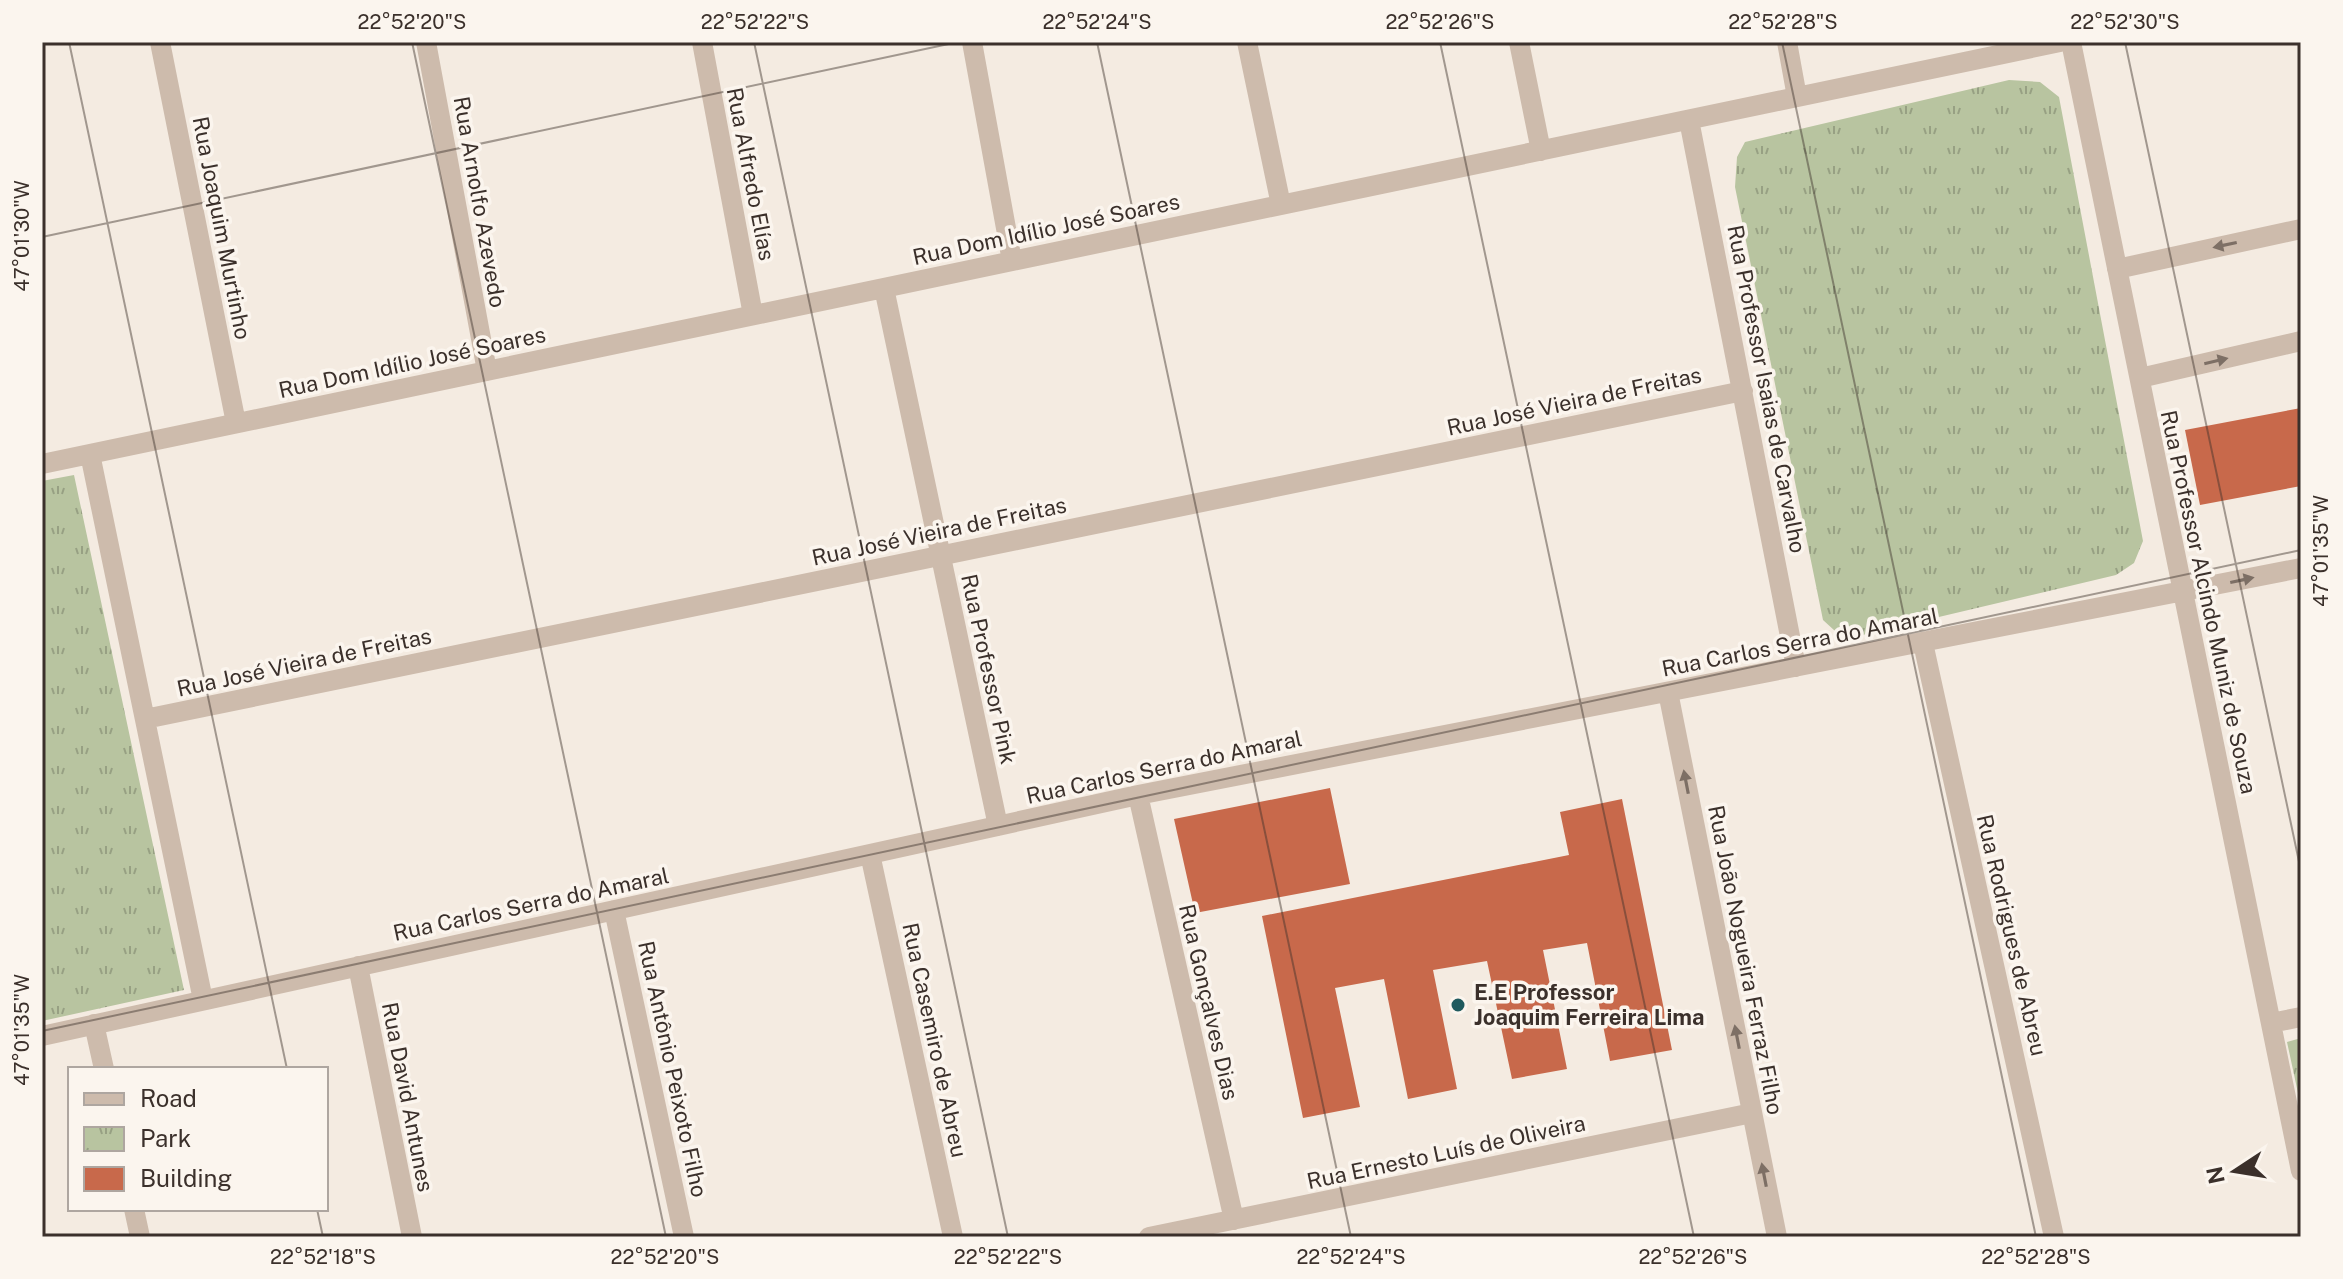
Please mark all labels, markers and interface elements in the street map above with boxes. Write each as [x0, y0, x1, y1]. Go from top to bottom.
text: 22°52'20"S [358, 10, 466, 34]
text: 22°52'22"S [701, 10, 809, 34]
text: 22°52'24"S [1042, 10, 1152, 34]
text: 22°52'26"S [1385, 10, 1495, 34]
text: 22°52'28"S [1728, 10, 1838, 34]
text: 22°52'30"S [2070, 10, 2180, 34]
street label: Rua Alfredo Elías [721, 85, 781, 263]
street label: Rua Arnolfo Azevedo [449, 94, 511, 310]
street label: Rua Joaquim Murtinho [188, 114, 256, 342]
text: 47°01'30"W [10, 180, 34, 292]
street label: Rua Dom Idílio José Soares [910, 188, 1182, 270]
street label: Rua Professor Isaias de Carvalho [1722, 223, 1812, 555]
one-way arrow [2212, 239, 2237, 252]
street label: Rua Dom Idílio José Soares [276, 321, 548, 403]
one-way arrow [2203, 354, 2228, 367]
street label: Rua José Vieira de Freitas [1444, 361, 1704, 441]
street label: Rua Professor Alcindo Muniz de Souza [2156, 408, 2262, 796]
street label: Rua José Vieira de Freitas [809, 491, 1069, 571]
text: 47°01'35"W [2309, 495, 2333, 607]
street label: Rua Professor Pink [956, 572, 1022, 766]
one-way arrow [2230, 573, 2255, 586]
street label: Rua Carlos Serra do Amaral [1659, 602, 1941, 682]
street label: Rua José Vieira de Freitas [174, 622, 434, 702]
street label: Rua Carlos Serra do Amaral [1024, 725, 1304, 809]
one-way arrow [1679, 769, 1692, 794]
street label: Rua João Nogueira Ferraz Filho [1703, 803, 1789, 1117]
street label: Rua Rodrigues de Abreu [1972, 812, 2052, 1058]
street label: Rua Carlos Serra do Amaral [391, 862, 671, 946]
street label: Rua Gonçalves Dias [1174, 902, 1244, 1102]
street label: Rua Casemiro de Abreu [897, 920, 973, 1160]
street label: Rua Antônio Peixoto Filho [633, 939, 713, 1199]
text: 47°01'35"W [10, 974, 34, 1086]
place label: E.E Professor Joaquim Ferreira Lima [1474, 979, 1704, 1030]
marker: E.E Professor Joaquim Ferreira Lima [1449, 996, 1467, 1014]
street label: Rua David Antunes [377, 1000, 439, 1194]
one-way arrow [1730, 1024, 1742, 1049]
legend [68, 1067, 328, 1211]
text: Road [140, 1084, 197, 1112]
street label: Rua Ernesto Luís de Oliveira [1304, 1110, 1588, 1194]
text: Park [140, 1124, 191, 1152]
north arrow [2195, 1131, 2275, 1211]
one-way arrow [1757, 1163, 1770, 1188]
text: Building [140, 1164, 232, 1192]
text: N [2201, 1164, 2230, 1186]
text: 22°52'18"S [270, 1245, 376, 1269]
text: 22°52'20"S [611, 1245, 719, 1269]
text: 22°52'22"S [954, 1245, 1062, 1269]
text: 22°52'24"S [1296, 1245, 1406, 1269]
text: 22°52'26"S [1638, 1245, 1748, 1269]
text: 22°52'28"S [1981, 1245, 2091, 1269]

